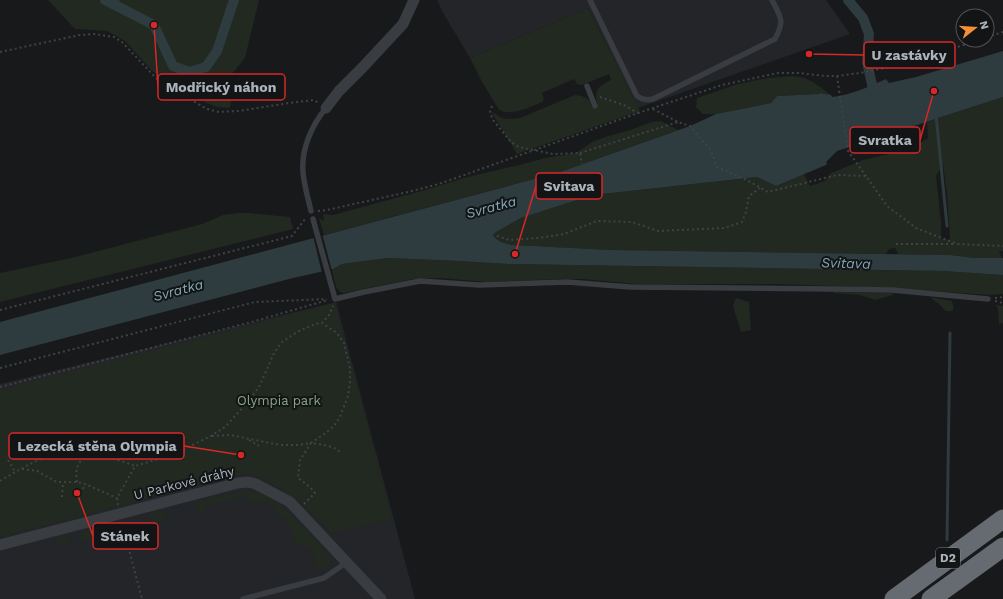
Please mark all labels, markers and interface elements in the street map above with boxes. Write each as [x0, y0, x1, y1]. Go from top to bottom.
north arrow [955, 8, 995, 48]
text: N [977, 19, 991, 31]
callout: U zastávky [864, 42, 955, 68]
text: U zastávky [871, 47, 947, 63]
callout: Modřický náhon [158, 74, 285, 100]
text: Modřický náhon [166, 79, 276, 95]
callout: Svratka [850, 127, 920, 153]
text: Svratka [858, 132, 913, 148]
callout: Svitava [536, 173, 602, 199]
text: Svitava [544, 178, 595, 194]
water label: Svratka [464, 193, 518, 221]
water label: Svitava [821, 254, 871, 272]
water label: Svratka [151, 276, 205, 304]
park label: Olympia park [237, 393, 322, 408]
callout: Lezecká stěna Olympia [9, 433, 184, 459]
text: Lezecká stěna Olympia [17, 438, 178, 454]
street label: U Parkové dráhy [132, 463, 236, 503]
callout: Stánek [93, 523, 158, 549]
text: Stánek [101, 528, 150, 544]
road number: D2 [936, 548, 960, 568]

